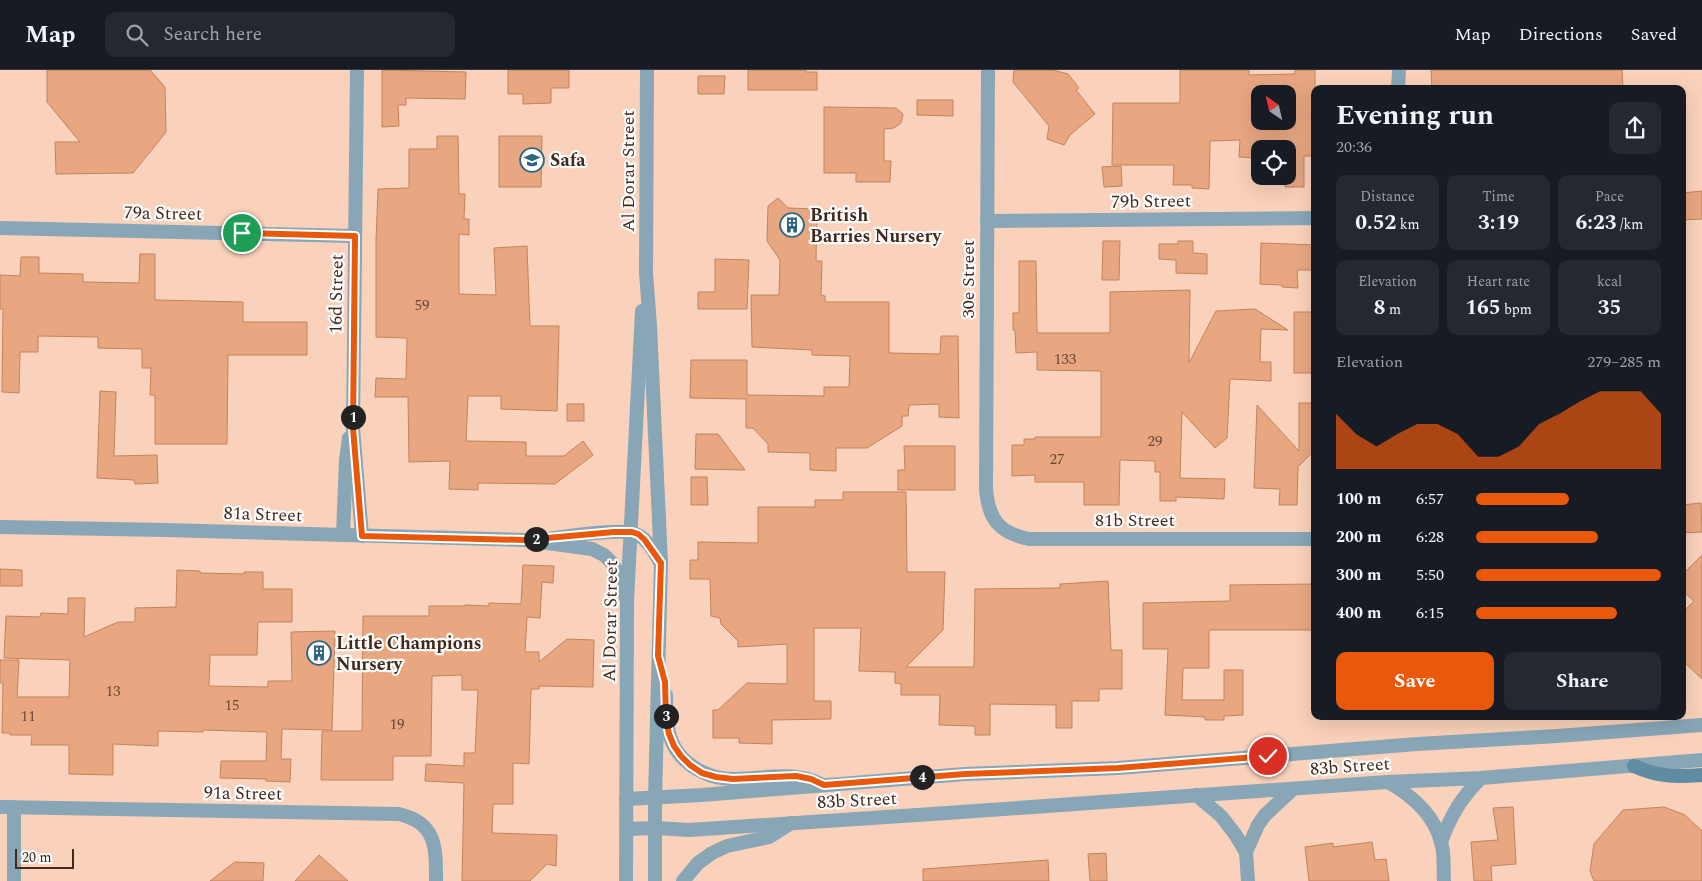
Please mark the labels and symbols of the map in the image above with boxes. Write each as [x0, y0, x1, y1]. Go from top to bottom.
north arrow [1251, 85, 1296, 130]
street label: Al Dorar Street [615, 110, 642, 232]
school or university icon: Safa [519, 147, 545, 173]
place label: Safa [550, 147, 586, 174]
street label: 79b Street [1111, 187, 1191, 216]
street label: 79a Street [123, 199, 202, 228]
place label: British Barries Nursery [810, 202, 942, 250]
pin [221, 212, 263, 254]
building icon: British Barries Nursery [779, 212, 805, 238]
street label: 30e Street [955, 240, 982, 318]
street label: 16d Street [322, 254, 351, 334]
house number: 59 [414, 294, 430, 317]
house number: 133 [1054, 348, 1077, 371]
pin: 1 [340, 404, 366, 430]
house number: 29 [1147, 430, 1163, 453]
house number: 27 [1049, 448, 1065, 471]
street label: 81a Street [223, 500, 303, 529]
street label: 81b Street [1095, 507, 1175, 534]
pin: 2 [524, 526, 548, 552]
street label: Al Dorar Street [596, 560, 625, 682]
place label: Little Champions Nursery [336, 630, 482, 678]
building icon: Little Champions Nursery [306, 640, 332, 666]
house number: 13 [105, 680, 121, 703]
house number: 15 [224, 694, 240, 717]
pin: 3 [654, 704, 678, 728]
house number: 11 [20, 705, 36, 728]
house number: 19 [389, 713, 405, 736]
pin [1247, 735, 1289, 777]
street label: 83b Street [1309, 750, 1391, 783]
pin: 4 [910, 764, 934, 790]
street label: 91a Street [203, 779, 282, 808]
street label: 83b Street [816, 785, 898, 816]
scale bar [15, 846, 74, 869]

